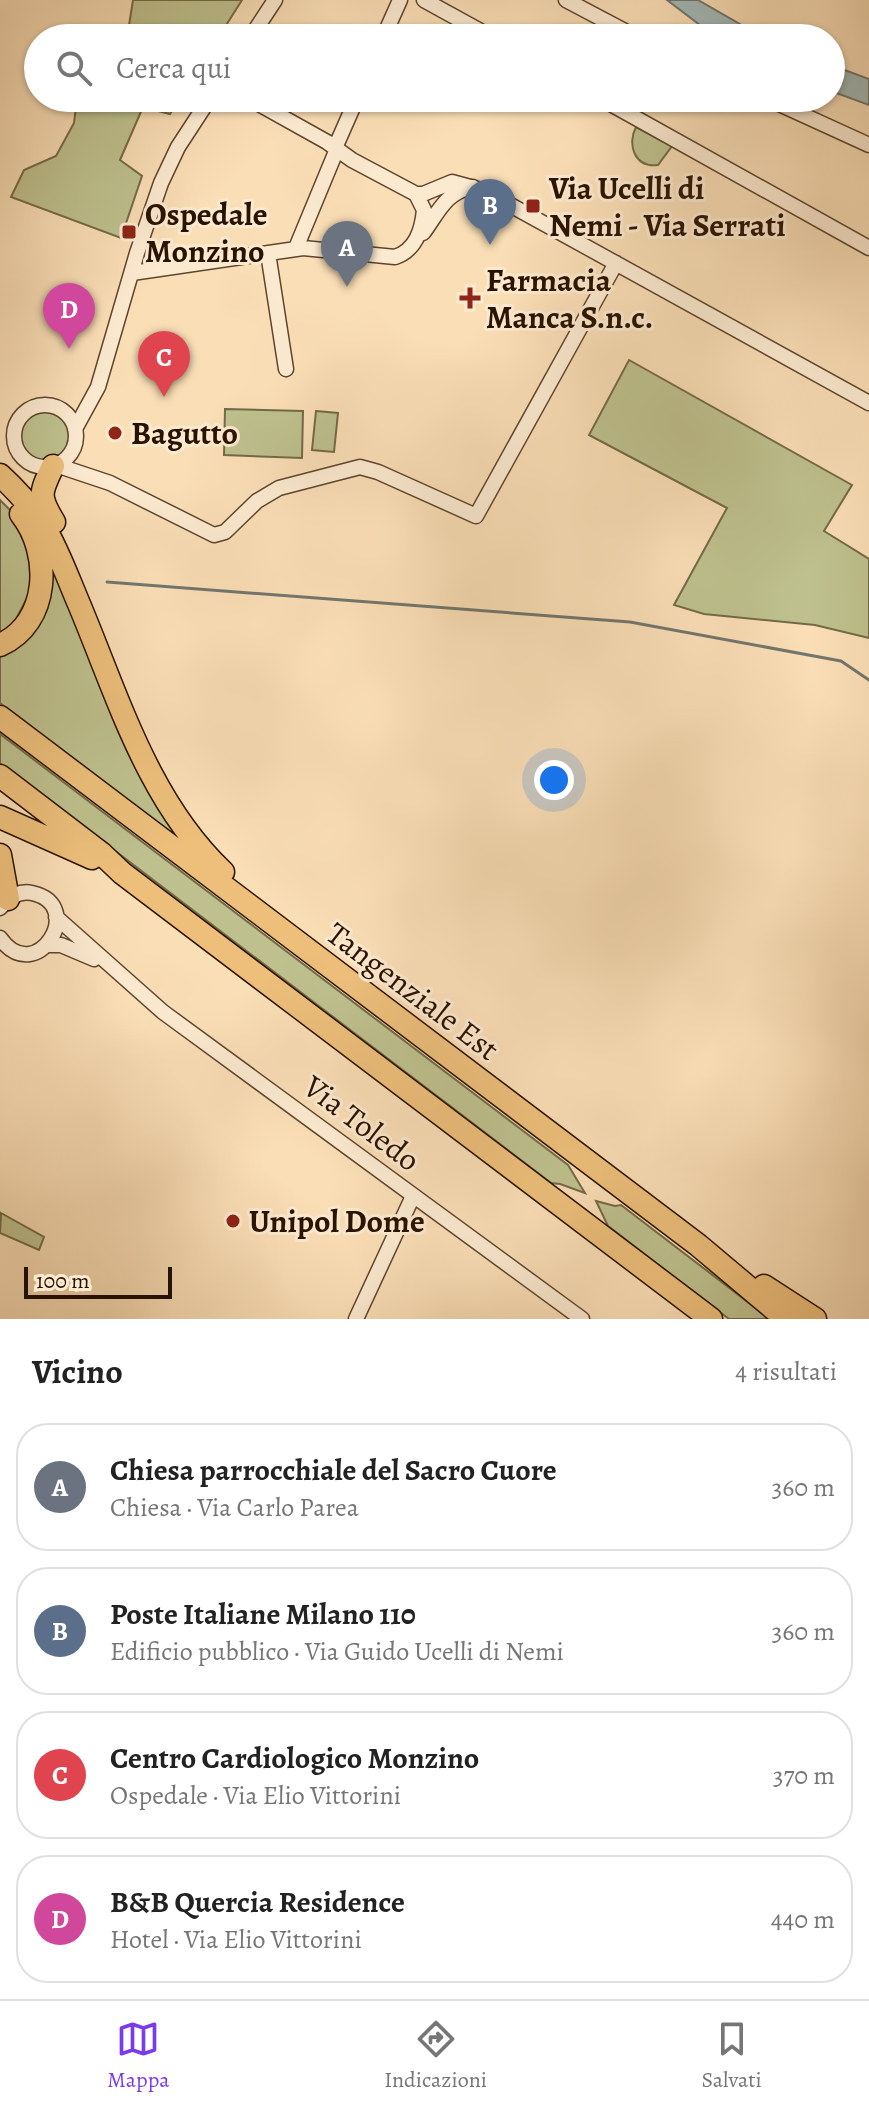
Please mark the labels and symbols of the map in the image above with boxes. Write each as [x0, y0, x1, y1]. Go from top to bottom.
place label: Via Ucelli di Nemi - Via Serrati [548, 166, 786, 247]
pin: B [464, 179, 516, 245]
place label: Ospedale Monzino [145, 192, 267, 273]
marker: Via Ucelli di Nemi - Via Serrati [524, 197, 542, 215]
pin: A [321, 221, 373, 287]
marker: Ospedale Monzino [120, 223, 138, 241]
place label: Farmacia Manca S.n.c. [486, 258, 653, 339]
pin: D [43, 283, 95, 349]
marker: Farmacia Manca S.n.c. [461, 289, 479, 307]
pin: C [138, 331, 190, 397]
place label: Bagutto [131, 411, 238, 455]
marker: Bagutto [106, 424, 124, 442]
your location [534, 760, 574, 800]
street label: Tangenziale Est [318, 912, 508, 1070]
street label: Via Toledo [294, 1064, 429, 1181]
place label: Unipol Dome [249, 1199, 425, 1243]
marker: Unipol Dome [224, 1212, 242, 1230]
scale bar [24, 1263, 172, 1299]

